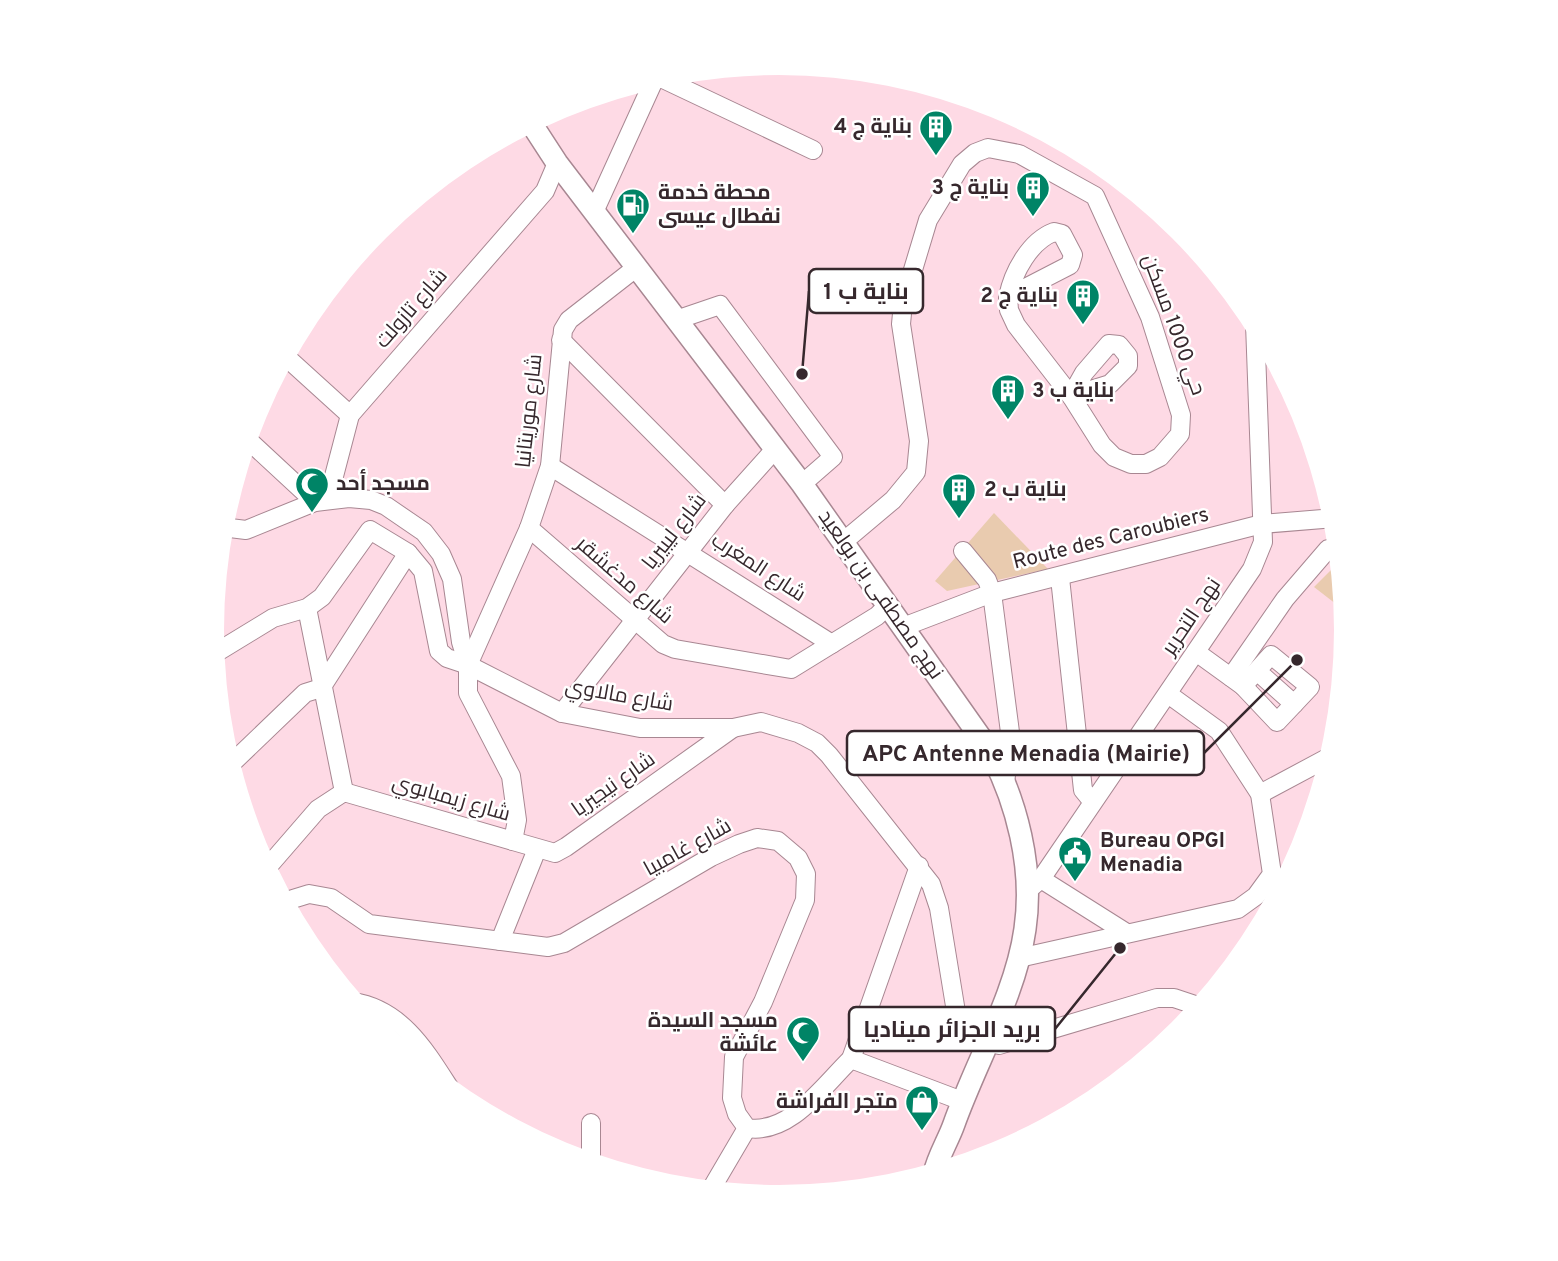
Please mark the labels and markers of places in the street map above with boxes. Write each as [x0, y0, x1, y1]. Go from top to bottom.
building icon: بناية ج 4 [917, 108, 955, 157]
place label: بناية ج 4 [834, 114, 912, 141]
building icon: بناية ج 3 [1014, 169, 1052, 218]
place label: بناية ج 3 [932, 175, 1009, 202]
place label: محطة خدمة نفطال عيسى [658, 180, 781, 231]
fuel station icon: محطة خدمة نفطال عيسى [614, 186, 652, 235]
callout: بناية ب 1 [809, 269, 923, 313]
building icon: بناية ج 2 [1064, 277, 1102, 326]
place label: بناية ج 2 [980, 283, 1058, 310]
building icon: بناية ب 3 [989, 372, 1027, 421]
place label: بناية ب 3 [1032, 378, 1114, 405]
mosque icon: مسجد أحد [293, 465, 331, 514]
place label: مسجد أحد [336, 469, 430, 498]
building icon: بناية ب 2 [940, 471, 978, 520]
place label: بناية ب 2 [984, 477, 1066, 504]
callout: APC Antenne Menadia (Mairie) [847, 731, 1204, 775]
place label: Bureau OPGI Menadia [1100, 828, 1225, 879]
public building icon: Bureau OPGI Menadia [1056, 834, 1094, 883]
callout: بريد الجزائر ميناديا [849, 1007, 1055, 1051]
place label: مسجد السيدة عائشة [648, 1008, 778, 1059]
mosque icon: مسجد السيدة عائشة [784, 1014, 822, 1063]
shop icon: متجر الفراشة [903, 1083, 941, 1132]
place label: متجر الفراشة [776, 1089, 898, 1116]

